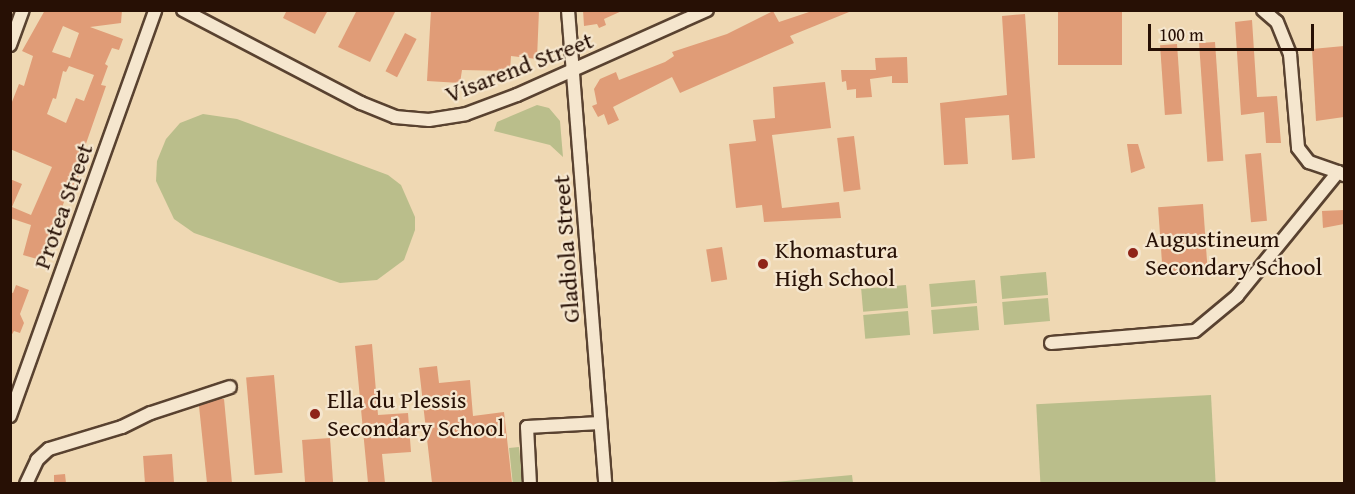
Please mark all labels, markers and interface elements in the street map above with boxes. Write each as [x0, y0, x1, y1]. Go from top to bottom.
scale bar [1151, 12, 1318, 50]
text: 100 m [1159, 21, 1204, 48]
street label: Visarend Street [441, 26, 597, 108]
street label: Protea Street [27, 139, 99, 273]
street label: Gladiola Street [546, 174, 586, 324]
place label: Augustineum Secondary School [1145, 225, 1322, 281]
place label: Khomastura High School [775, 236, 898, 292]
marker: Augustineum Secondary School [1126, 246, 1140, 260]
marker: Khomastura High School [756, 257, 770, 271]
place label: Ella du Plessis Secondary School [327, 386, 504, 442]
marker: Ella du Plessis Secondary School [308, 407, 322, 421]

